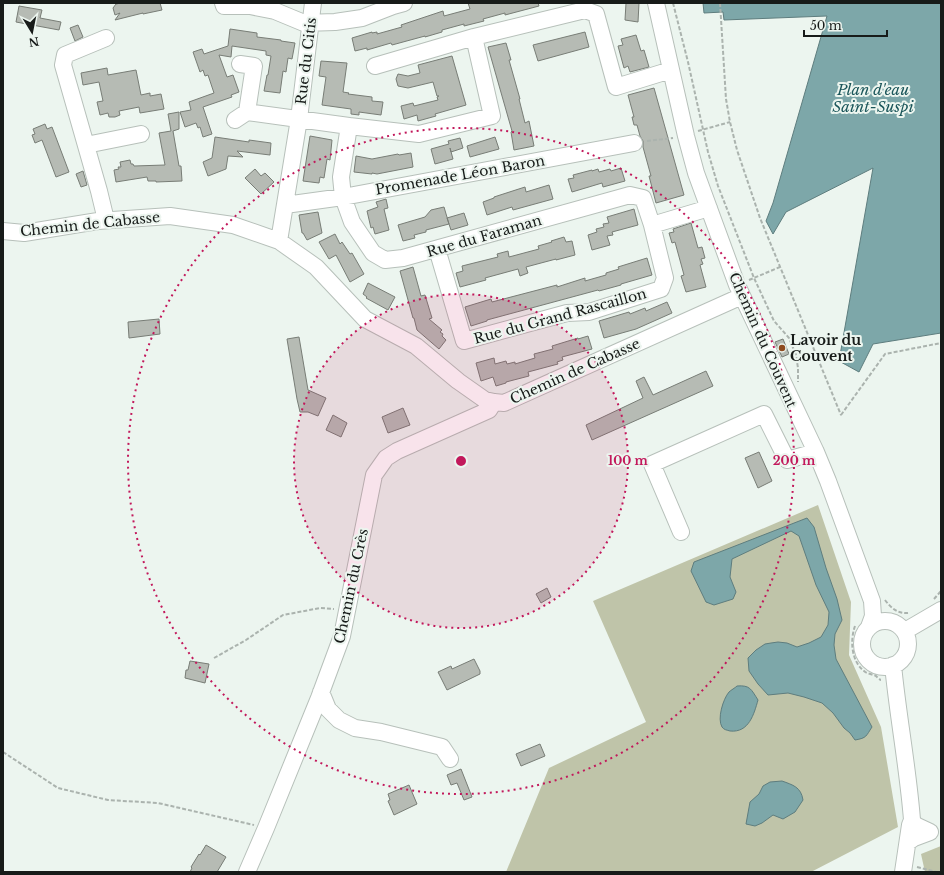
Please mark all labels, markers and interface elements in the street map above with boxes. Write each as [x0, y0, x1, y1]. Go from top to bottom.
north arrow [12, 12, 52, 52]
scale bar [804, 12, 887, 38]
street label: Rue du Citis [292, 16, 320, 106]
text: 50 m [810, 18, 842, 33]
text: N [27, 34, 40, 50]
water label: Plan d'eau Saint-Suspi [832, 80, 915, 116]
street label: Promenade Léon Baron [374, 151, 547, 199]
street label: Chemin de Cabasse [19, 208, 161, 240]
street label: Rue du Faraman [424, 211, 544, 261]
street label: Chemin du Couvent [725, 270, 801, 411]
street label: Rue du Grand Rascaillon [472, 284, 649, 348]
place label: Lavoir du Couvent [790, 331, 861, 365]
street label: Chemin de Cabasse [507, 334, 643, 408]
marker: Lavoir du Couvent [777, 343, 787, 353]
text: 100 m [608, 453, 649, 468]
text: 200 m [773, 453, 816, 468]
centre of rings [454, 454, 468, 468]
street label: Chemin du Crès [330, 527, 372, 645]

